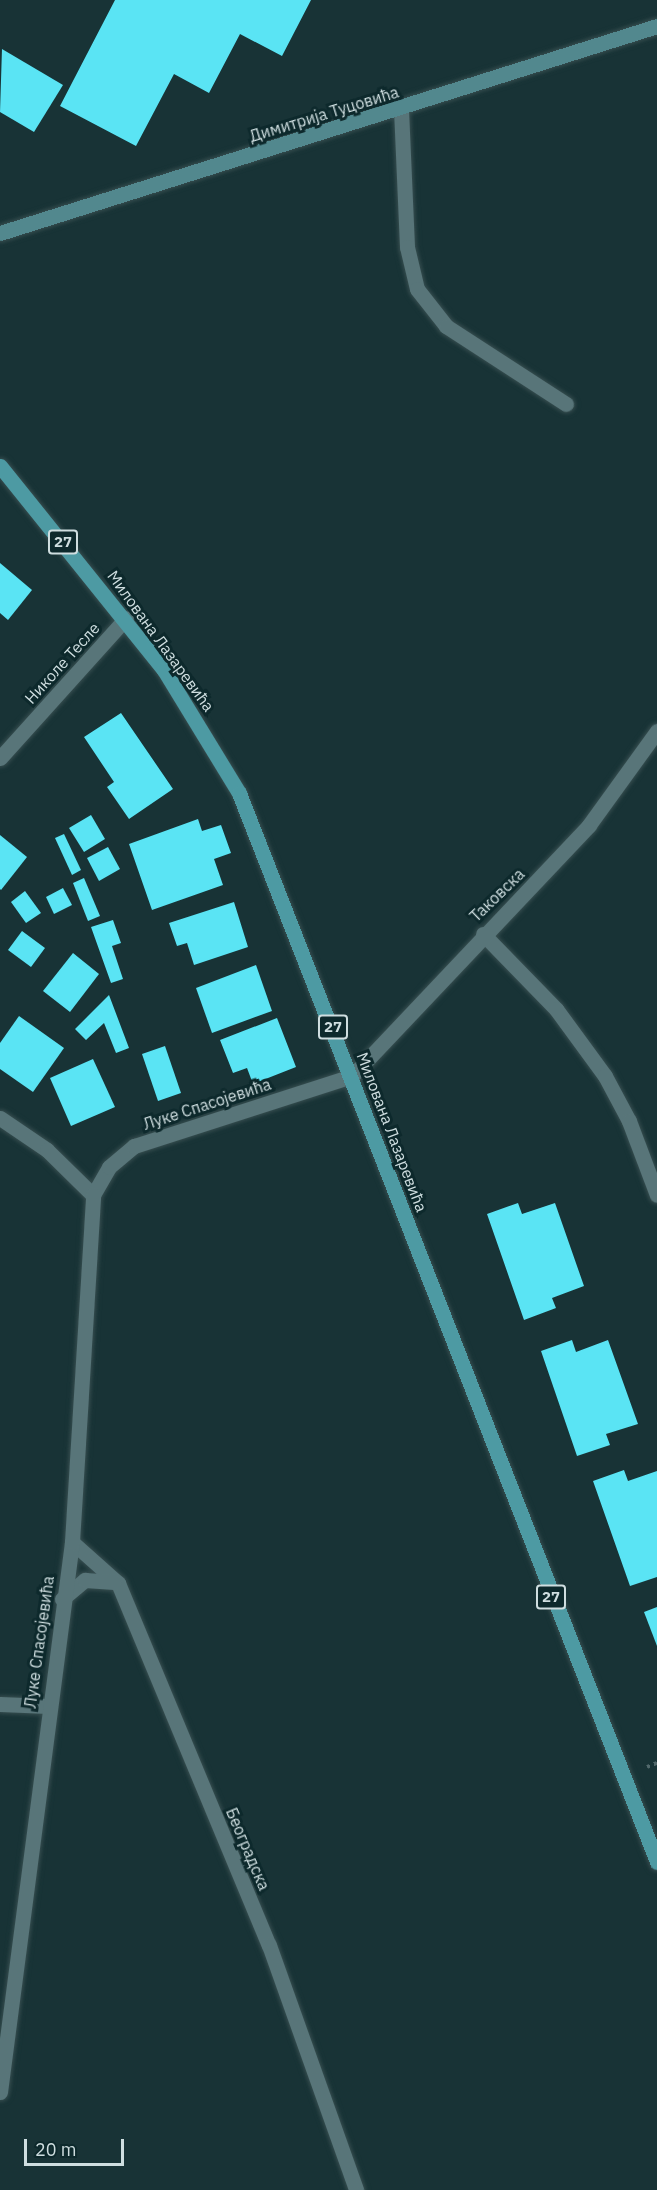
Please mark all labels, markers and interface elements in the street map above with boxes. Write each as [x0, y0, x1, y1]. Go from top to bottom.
street label: Димитрија Туцовића [247, 82, 401, 146]
road number: 27 [48, 530, 78, 554]
street label: Милована Лазаревића [103, 567, 219, 715]
street label: Николе Тесле [21, 618, 103, 708]
street label: Таковска [466, 864, 528, 926]
road number: 27 [318, 1015, 348, 1039]
street label: Милована Лазаревића [353, 1049, 431, 1215]
street label: Луке Спасојевића [141, 1074, 273, 1134]
street label: Луке Спасојевића [20, 1575, 58, 1709]
road number: 27 [536, 1585, 566, 1609]
street label: Београдска [222, 1805, 274, 1893]
scale bar [27, 2127, 128, 2165]
text: 20 m [35, 2138, 77, 2161]

